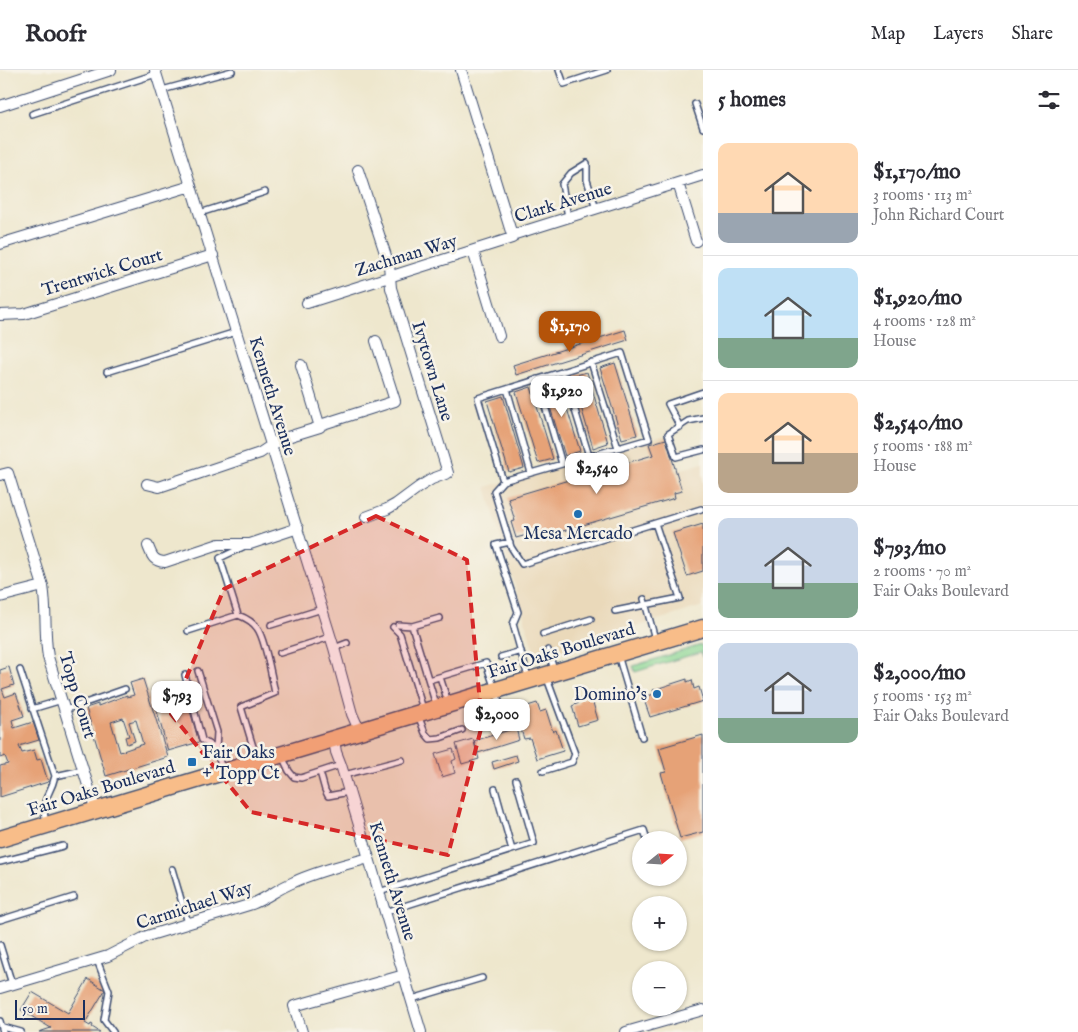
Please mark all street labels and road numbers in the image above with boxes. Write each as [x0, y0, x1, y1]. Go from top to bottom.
street label: Clark Avenue [512, 178, 615, 229]
street label: Zachman Way [353, 230, 460, 283]
street label: Trentwick Court [39, 244, 165, 303]
street label: Ivytown Lane [405, 319, 458, 424]
street label: Kenneth Avenue [243, 334, 301, 459]
street label: Fair Oaks Boulevard [485, 618, 638, 685]
street label: Topp Court [53, 649, 101, 741]
street label: Fair Oaks Boulevard [25, 756, 178, 823]
street label: Kenneth Avenue [363, 819, 421, 944]
street label: Carmichael Way [134, 877, 255, 936]

